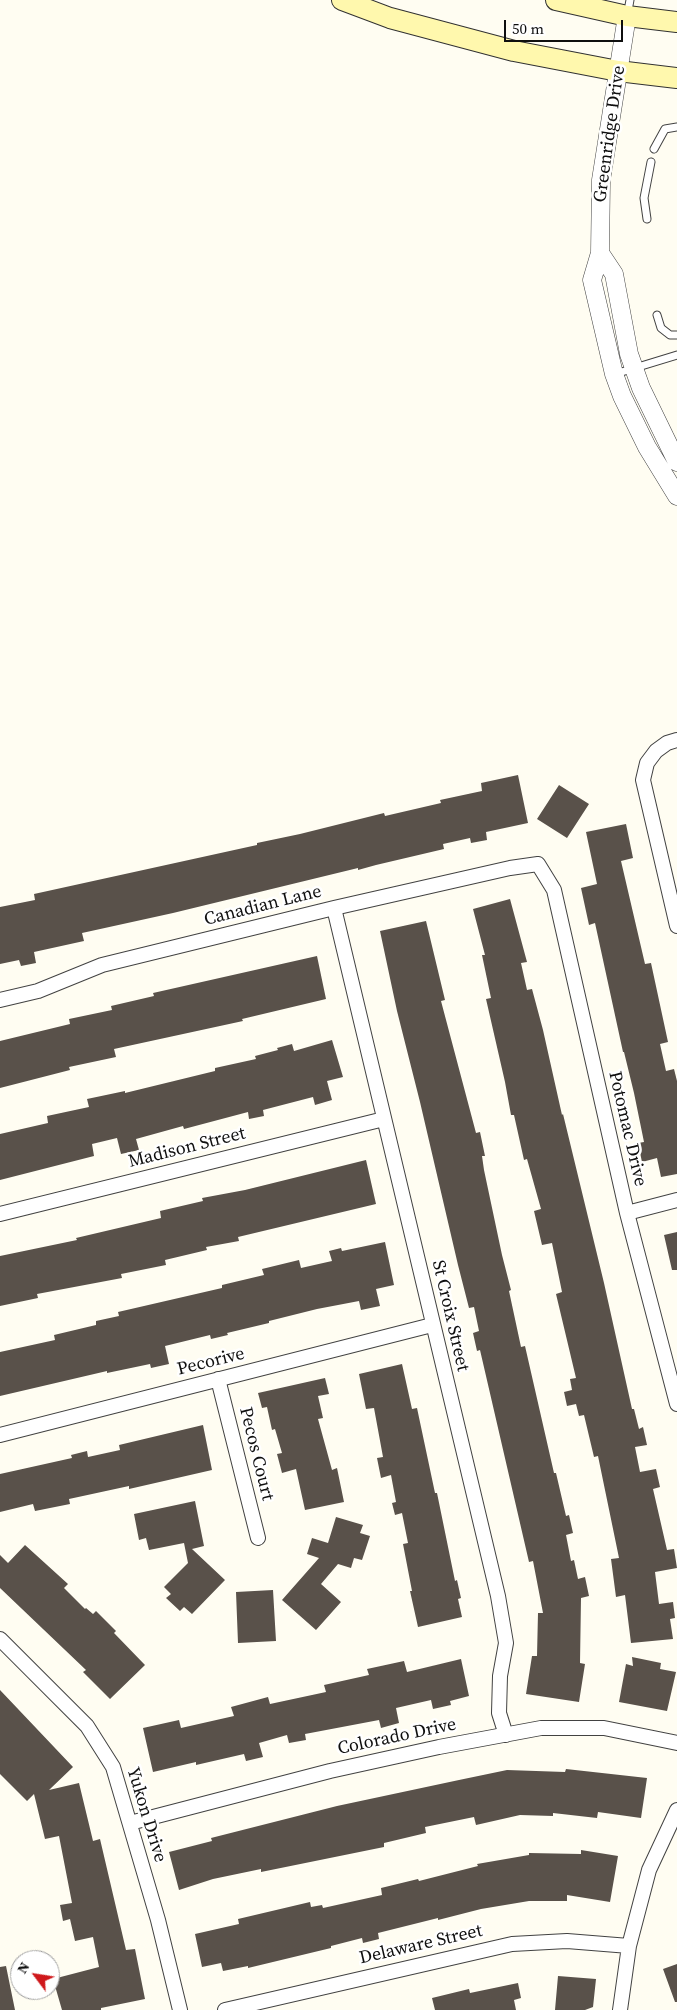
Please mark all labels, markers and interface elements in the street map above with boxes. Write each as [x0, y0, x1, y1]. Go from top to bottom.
scale bar [507, 10, 626, 42]
text: 50 m [512, 18, 544, 39]
street label: Greenridge Drive [590, 64, 630, 204]
street label: Canadian Lane [202, 881, 324, 931]
street label: Potomac Drive [603, 1069, 651, 1189]
street label: Madison Street [126, 1123, 248, 1173]
street label: St Croix Street [427, 1258, 473, 1374]
street label: Pecorive [175, 1343, 247, 1381]
street label: Pecos Court [234, 1405, 278, 1503]
street label: Colorado Drive [336, 1714, 458, 1760]
street label: Yukon Drive [121, 1765, 171, 1865]
street label: Delaware Street [357, 1920, 485, 1970]
north arrow [10, 1950, 60, 2000]
text: N [12, 1958, 34, 1977]

